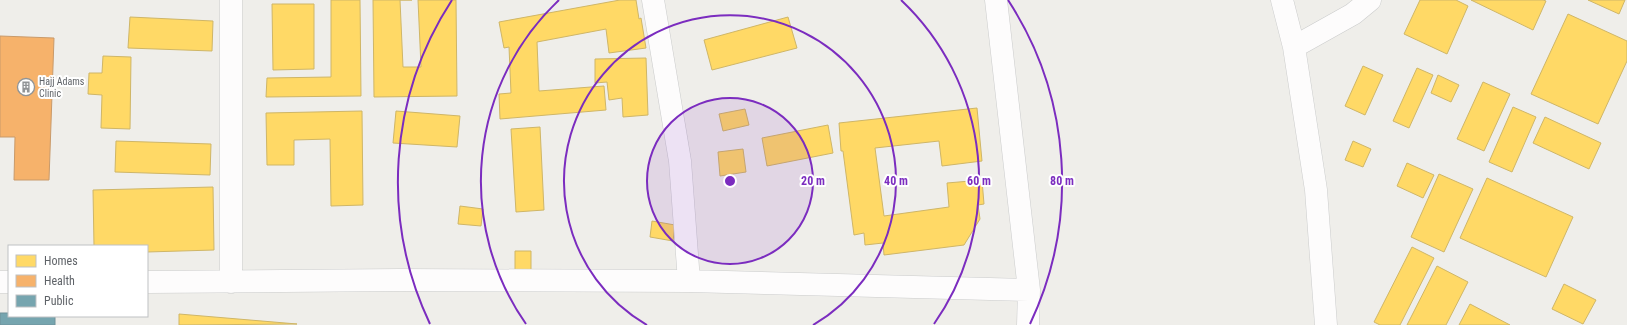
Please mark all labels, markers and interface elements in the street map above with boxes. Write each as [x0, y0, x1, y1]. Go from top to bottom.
place label: Hajj Adams Clinic [39, 76, 85, 99]
building icon: Hajj Adams Clinic [16, 77, 36, 97]
centre of rings [723, 174, 737, 188]
text: 20 m [801, 174, 825, 188]
text: 40 m [884, 174, 908, 188]
text: 60 m [967, 174, 991, 188]
text: 80 m [1050, 174, 1074, 188]
legend [8, 245, 148, 317]
text: Homes [44, 254, 78, 268]
text: Health [44, 274, 75, 288]
text: Public [44, 294, 74, 308]

